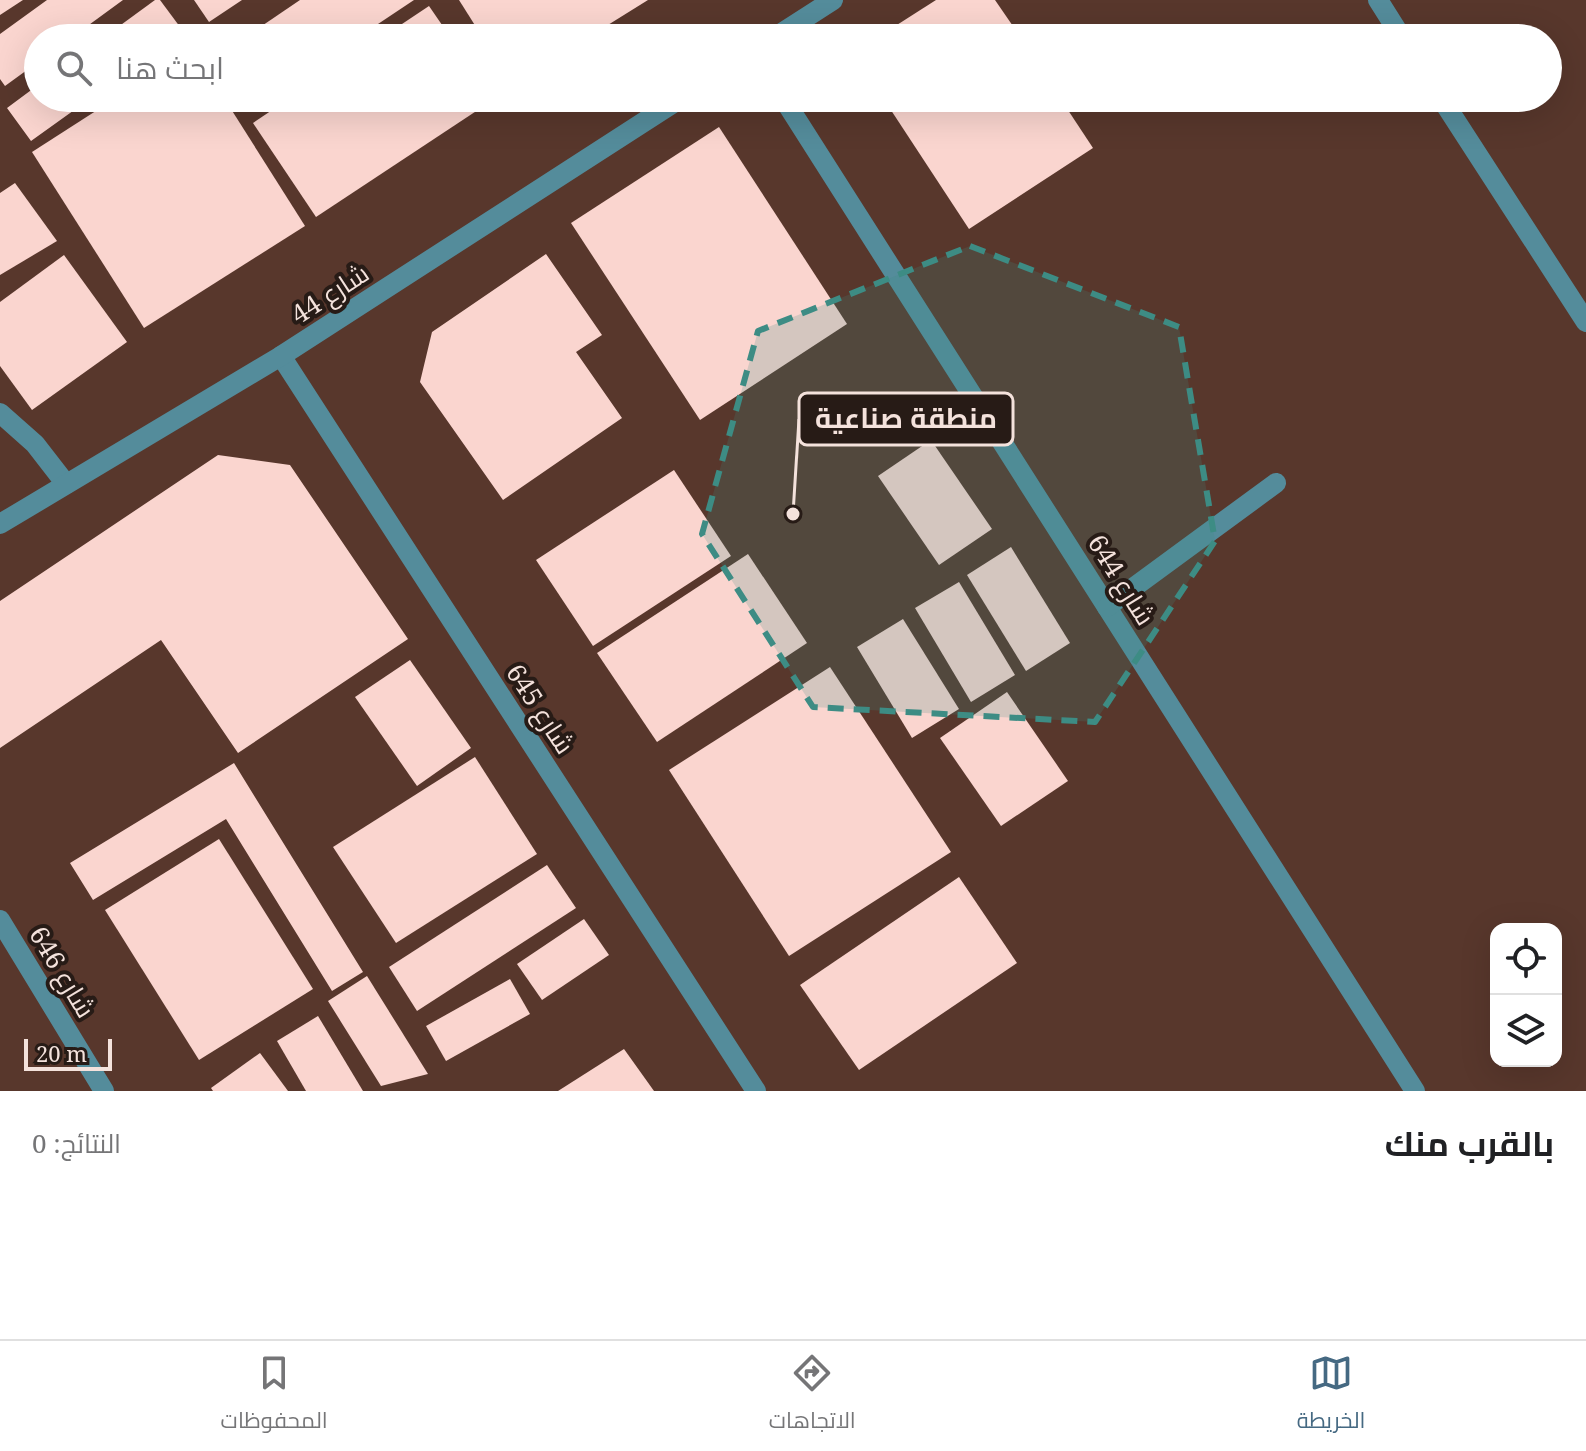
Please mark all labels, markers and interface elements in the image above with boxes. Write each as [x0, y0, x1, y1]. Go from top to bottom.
search box [24, 24, 1562, 112]
icon: search [52, 46, 96, 90]
text: ابحث هنا [116, 47, 224, 88]
street label: شارع 44 [284, 255, 375, 332]
callout: منطقة صناعية [799, 393, 1013, 445]
text: منطقة صناعية [815, 398, 997, 436]
street label: شارع 644 [1080, 527, 1164, 632]
street label: شارع 645 [498, 656, 583, 761]
street label: شارع 646 [21, 919, 104, 1024]
map controls [1490, 923, 1562, 1067]
button: locate [1490, 923, 1562, 995]
button: layers [1490, 995, 1562, 1067]
scale bar [24, 1035, 112, 1071]
text: 20 m [36, 1038, 87, 1068]
text: بالقرب منك [1385, 1120, 1554, 1166]
text: النتائج: 0 [32, 1125, 121, 1161]
tab: المحفوظات [221, 1351, 328, 1441]
tab: الاتجاهات [769, 1351, 856, 1441]
tab: الخريطة [1297, 1351, 1365, 1441]

